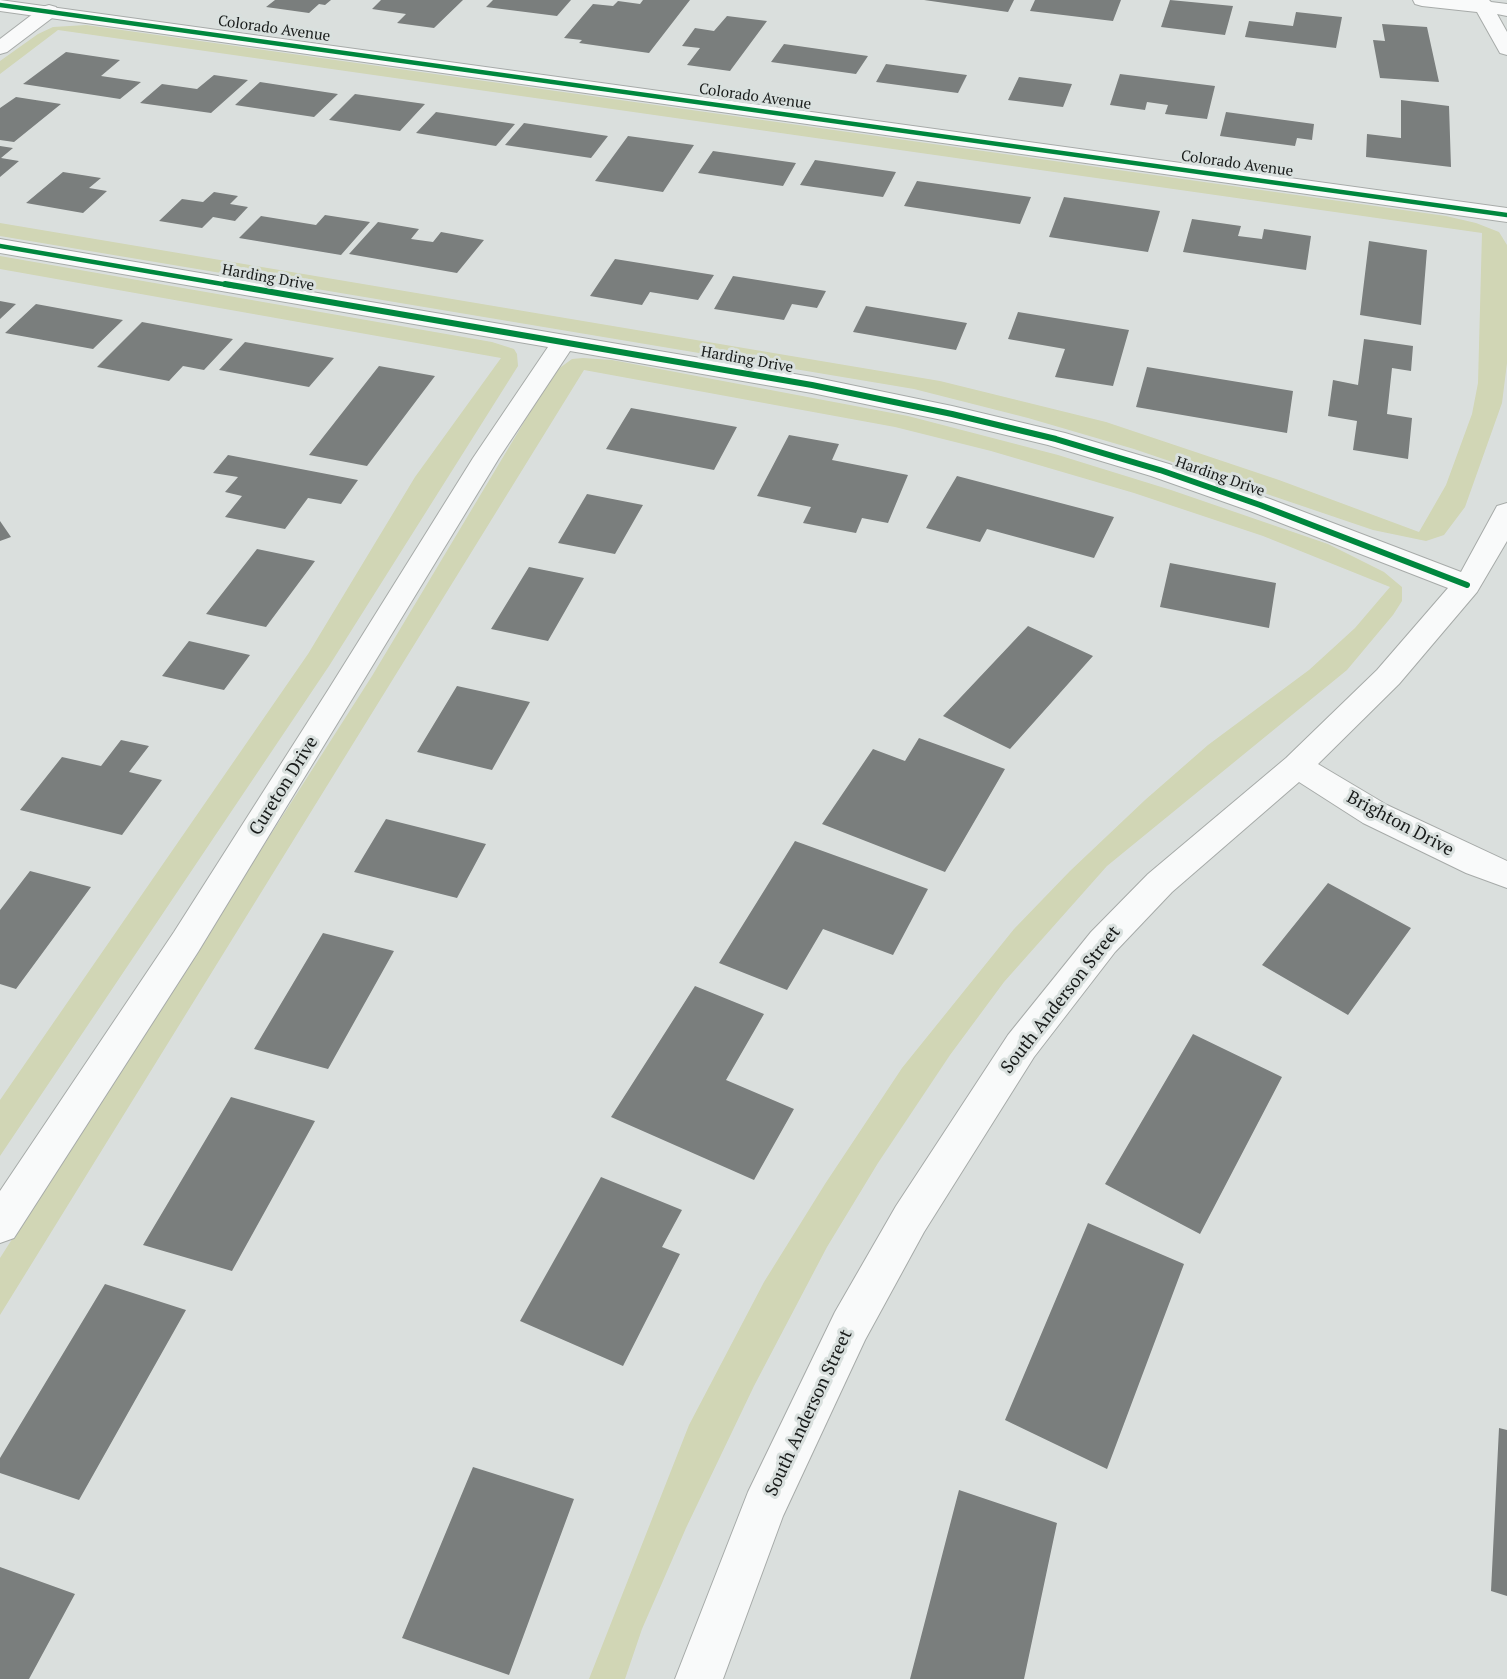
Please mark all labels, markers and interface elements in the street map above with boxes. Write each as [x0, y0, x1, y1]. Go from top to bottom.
street label: Colorado Avenue [217, 12, 331, 46]
street label: Colorado Avenue [698, 80, 812, 114]
street label: Colorado Avenue [1180, 147, 1294, 181]
street label: Harding Drive [220, 261, 316, 295]
street label: Harding Drive [699, 343, 795, 377]
street label: Harding Drive [1173, 453, 1267, 501]
street label: Cureton Drive [245, 733, 323, 839]
street label: Brighton Drive [1343, 787, 1457, 861]
street label: South Anderson Street [997, 922, 1125, 1078]
street label: South Anderson Street [761, 1326, 857, 1500]

